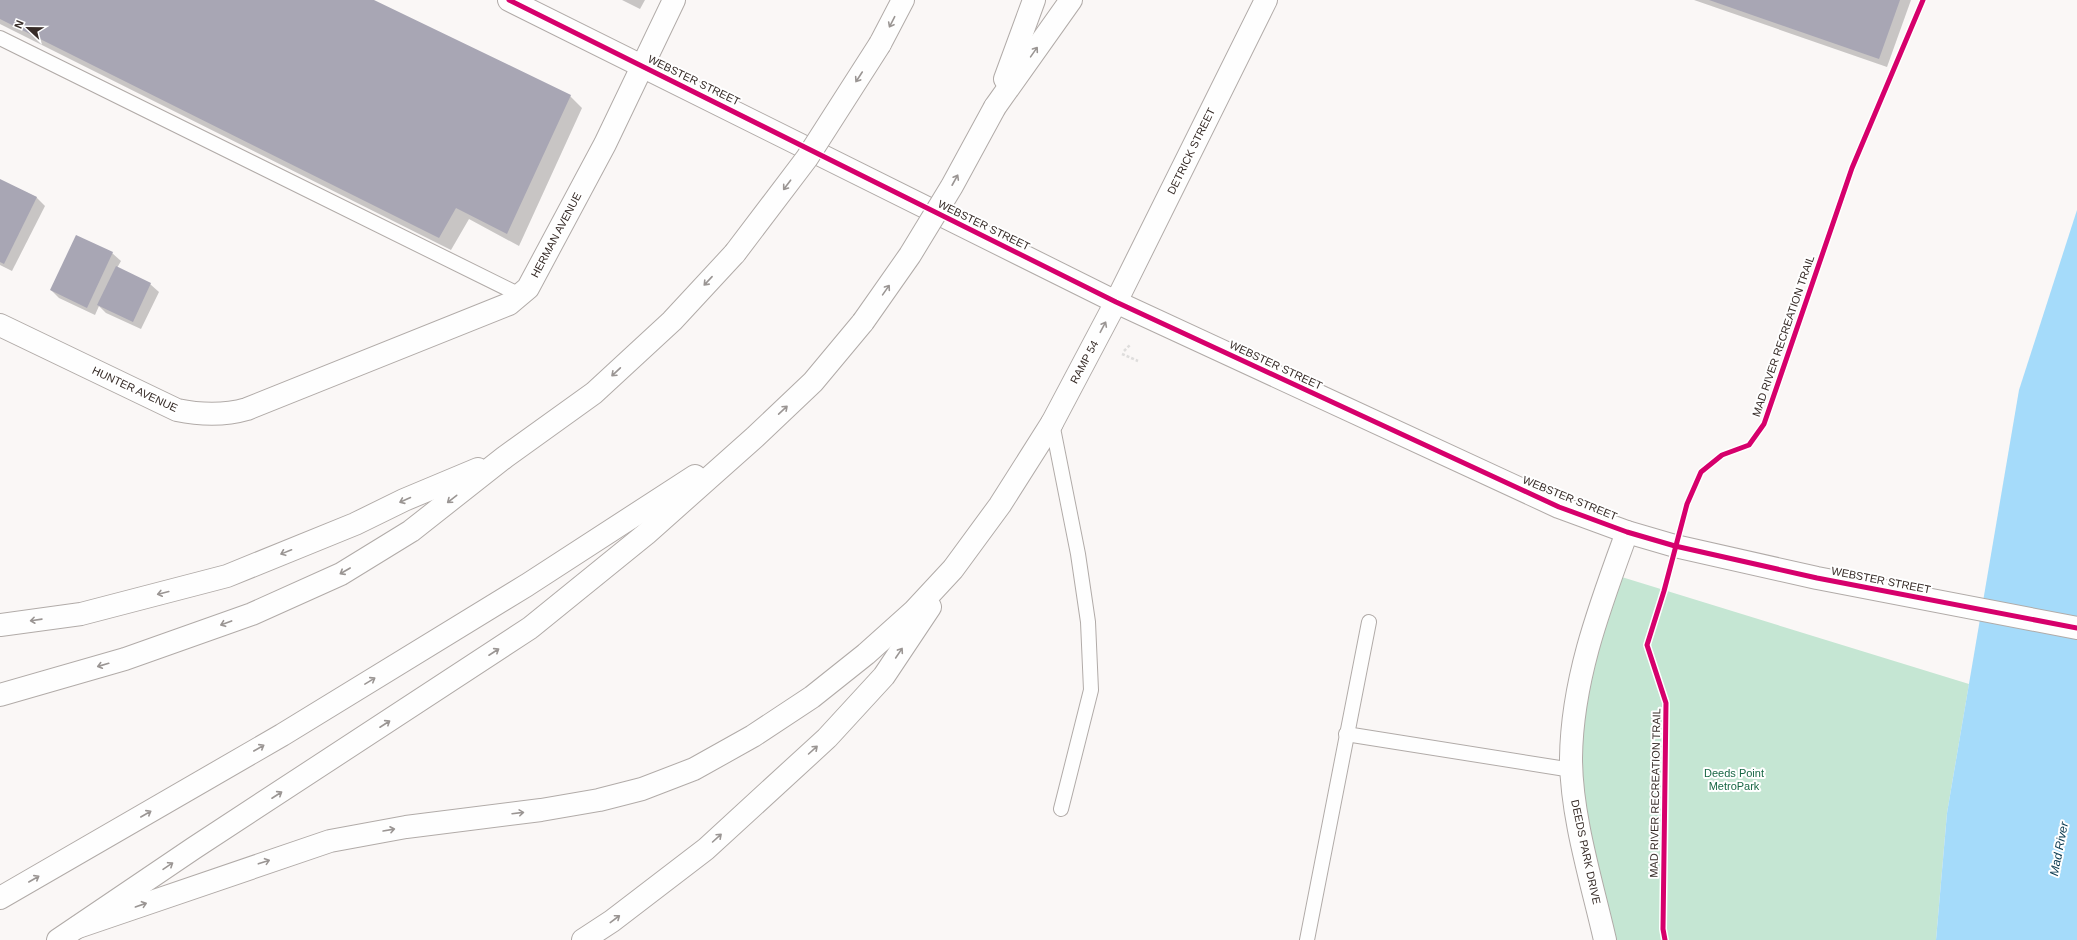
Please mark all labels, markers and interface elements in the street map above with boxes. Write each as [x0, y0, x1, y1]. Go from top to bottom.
north arrow [8, 8, 48, 48]
one-way arrow [887, 16, 895, 28]
text: N [12, 18, 26, 30]
one-way arrow [1030, 47, 1038, 58]
street label: WEBSTER STREET [646, 53, 742, 108]
one-way arrow [855, 71, 863, 82]
street label: DETRICK STREET [1165, 106, 1217, 196]
one-way arrow [952, 174, 959, 186]
one-way arrow [782, 179, 791, 190]
street label: HERMAN AVENUE [529, 190, 583, 280]
street label: WEBSTER STREET [936, 198, 1032, 253]
street label: MAD RIVER RECREATION TRAIL [1750, 254, 1816, 418]
one-way arrow [704, 276, 713, 286]
one-way arrow [882, 284, 890, 295]
one-way arrow [1100, 321, 1107, 333]
street label: RAMP 54 [1068, 338, 1100, 386]
street label: WEBSTER STREET [1228, 338, 1324, 392]
street label: HUNTER AVENUE [90, 364, 180, 414]
one-way arrow [611, 368, 621, 377]
one-way arrow [778, 405, 788, 415]
street label: WEBSTER STREET [1521, 474, 1619, 523]
one-way arrow [447, 494, 458, 503]
one-way arrow [399, 496, 411, 504]
one-way arrow [280, 549, 292, 556]
street label: WEBSTER STREET [1830, 564, 1932, 596]
one-way arrow [339, 568, 351, 576]
one-way arrow [156, 589, 169, 597]
one-way arrow [30, 616, 43, 624]
one-way arrow [219, 620, 232, 627]
one-way arrow [488, 648, 499, 656]
one-way arrow [895, 648, 903, 659]
one-way arrow [97, 662, 110, 669]
one-way arrow [364, 676, 376, 684]
street label: MAD RIVER RECREATION TRAIL [1648, 708, 1662, 878]
one-way arrow [380, 719, 391, 728]
one-way arrow [253, 744, 265, 752]
one-way arrow [808, 746, 818, 755]
park label: Deeds Point MetroPark [1704, 767, 1764, 792]
one-way arrow [271, 790, 283, 798]
street label: DEEDS PARK DRIVE [1569, 799, 1603, 905]
one-way arrow [140, 809, 152, 817]
one-way arrow [511, 809, 524, 817]
water label: Mad River [2047, 820, 2071, 877]
one-way arrow [383, 826, 396, 834]
one-way arrow [712, 833, 722, 843]
one-way arrow [257, 858, 269, 866]
one-way arrow [162, 862, 173, 870]
one-way arrow [28, 875, 40, 883]
one-way arrow [134, 901, 147, 908]
one-way arrow [610, 914, 621, 923]

